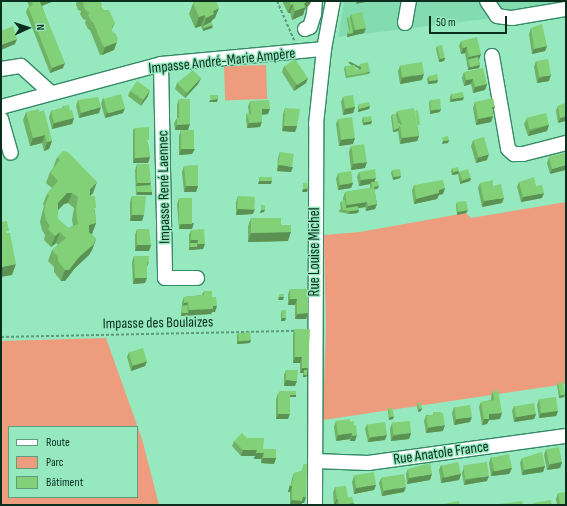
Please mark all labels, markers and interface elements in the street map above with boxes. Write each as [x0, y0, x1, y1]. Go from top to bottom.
north arrow [8, 8, 48, 48]
scale bar [431, 8, 509, 34]
text: 50 m [436, 15, 456, 30]
text: N [34, 24, 47, 31]
street label: Impasse André-Marie Ampère [148, 44, 296, 78]
street label: Impasse René Laennec [154, 130, 174, 244]
street label: Rue Louise Michel [306, 207, 324, 297]
street label: Impasse des Boulaizes [102, 313, 214, 333]
legend [8, 426, 138, 498]
text: Route [46, 435, 70, 450]
street label: Rue Anatole France [392, 437, 490, 469]
text: Parc [46, 455, 64, 470]
text: Bâtiment [46, 475, 83, 490]

